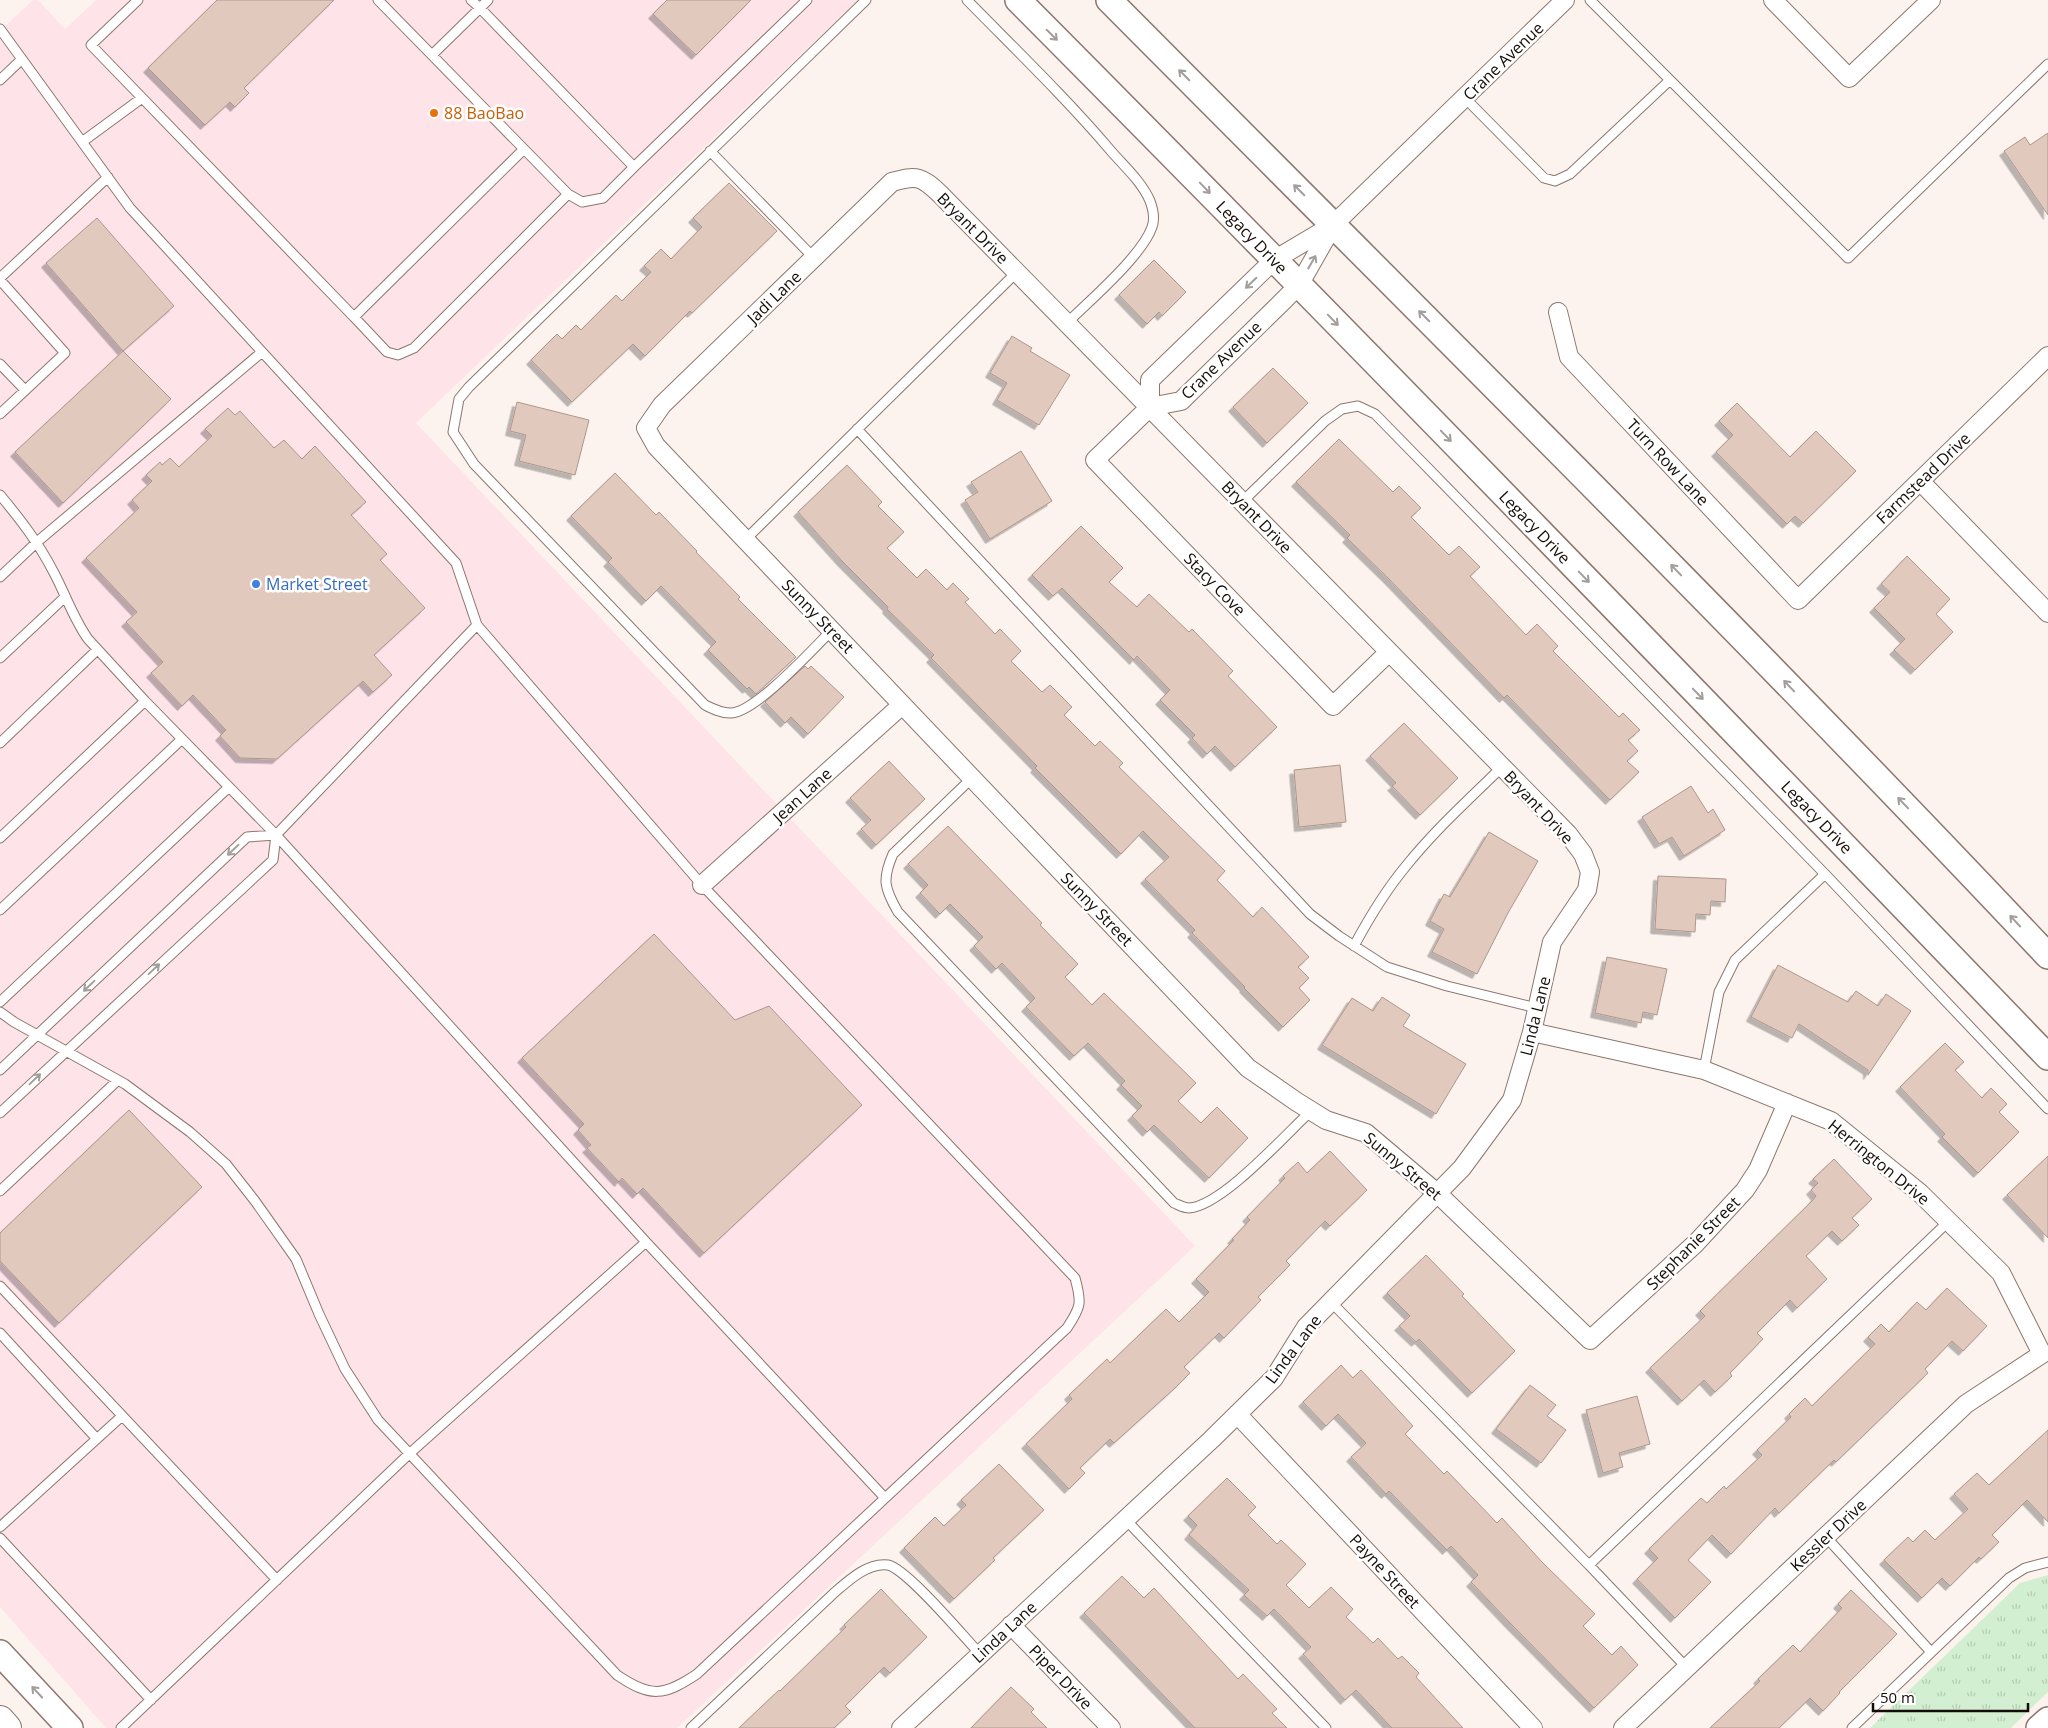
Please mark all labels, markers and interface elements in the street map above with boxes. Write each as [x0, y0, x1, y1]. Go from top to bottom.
street label: Crane Avenue [1458, 17, 1548, 105]
one-way arrow [1046, 28, 1058, 41]
one-way arrow [1178, 69, 1190, 81]
place label: 88 BaoBao [444, 102, 524, 124]
marker: 88 BaoBao [428, 107, 440, 119]
one-way arrow [1199, 182, 1211, 195]
one-way arrow [1293, 185, 1305, 197]
street label: Bryant Drive [932, 187, 1014, 269]
street label: Legacy Drive [1211, 196, 1293, 278]
one-way arrow [1307, 256, 1317, 270]
street label: Jadi Lane [741, 266, 806, 330]
one-way arrow [1245, 276, 1257, 288]
one-way arrow [1418, 309, 1430, 322]
one-way arrow [1327, 313, 1339, 326]
street label: Crane Avenue [1176, 316, 1266, 404]
street label: Turn Row Lane [1622, 414, 1714, 510]
street label: Farmstead Drive [1871, 427, 1975, 529]
one-way arrow [1440, 430, 1453, 442]
street label: Bryant Drive [1217, 476, 1297, 558]
street label: Legacy Drive [1494, 486, 1576, 568]
street label: Stacy Cove [1179, 548, 1251, 620]
one-way arrow [1670, 564, 1682, 577]
one-way arrow [1578, 571, 1590, 583]
place label: Market Street [266, 573, 368, 595]
street label: Sunny Street [777, 574, 859, 658]
marker: Market Street [250, 578, 262, 590]
one-way arrow [1784, 681, 1796, 693]
one-way arrow [1692, 687, 1704, 700]
street label: Jean Lane [766, 763, 836, 829]
street label: Bryant Drive [1499, 766, 1579, 848]
street label: Legacy Drive [1776, 776, 1858, 858]
one-way arrow [1897, 796, 1909, 809]
one-way arrow [226, 844, 239, 856]
street label: Sunny Street [1056, 867, 1138, 951]
one-way arrow [2009, 914, 2021, 927]
one-way arrow [148, 963, 161, 975]
street label: Linda Lane [1515, 974, 1555, 1058]
one-way arrow [83, 980, 96, 992]
one-way arrow [29, 1073, 42, 1085]
street label: Herrington Drive [1824, 1114, 1934, 1210]
street label: Sunny Street [1360, 1127, 1447, 1205]
street label: Stephanie Street [1642, 1191, 1745, 1294]
street label: Linda Lane [1260, 1310, 1326, 1388]
street label: Kessler Drive [1785, 1494, 1871, 1576]
street label: Payne Street [1345, 1529, 1425, 1613]
street label: Linda Lane [967, 1596, 1041, 1668]
street label: Piper Drive [1025, 1640, 1098, 1714]
scale bar [1873, 1680, 2028, 1712]
one-way arrow [31, 1686, 43, 1699]
text: 50 m [1880, 1687, 1915, 1707]

